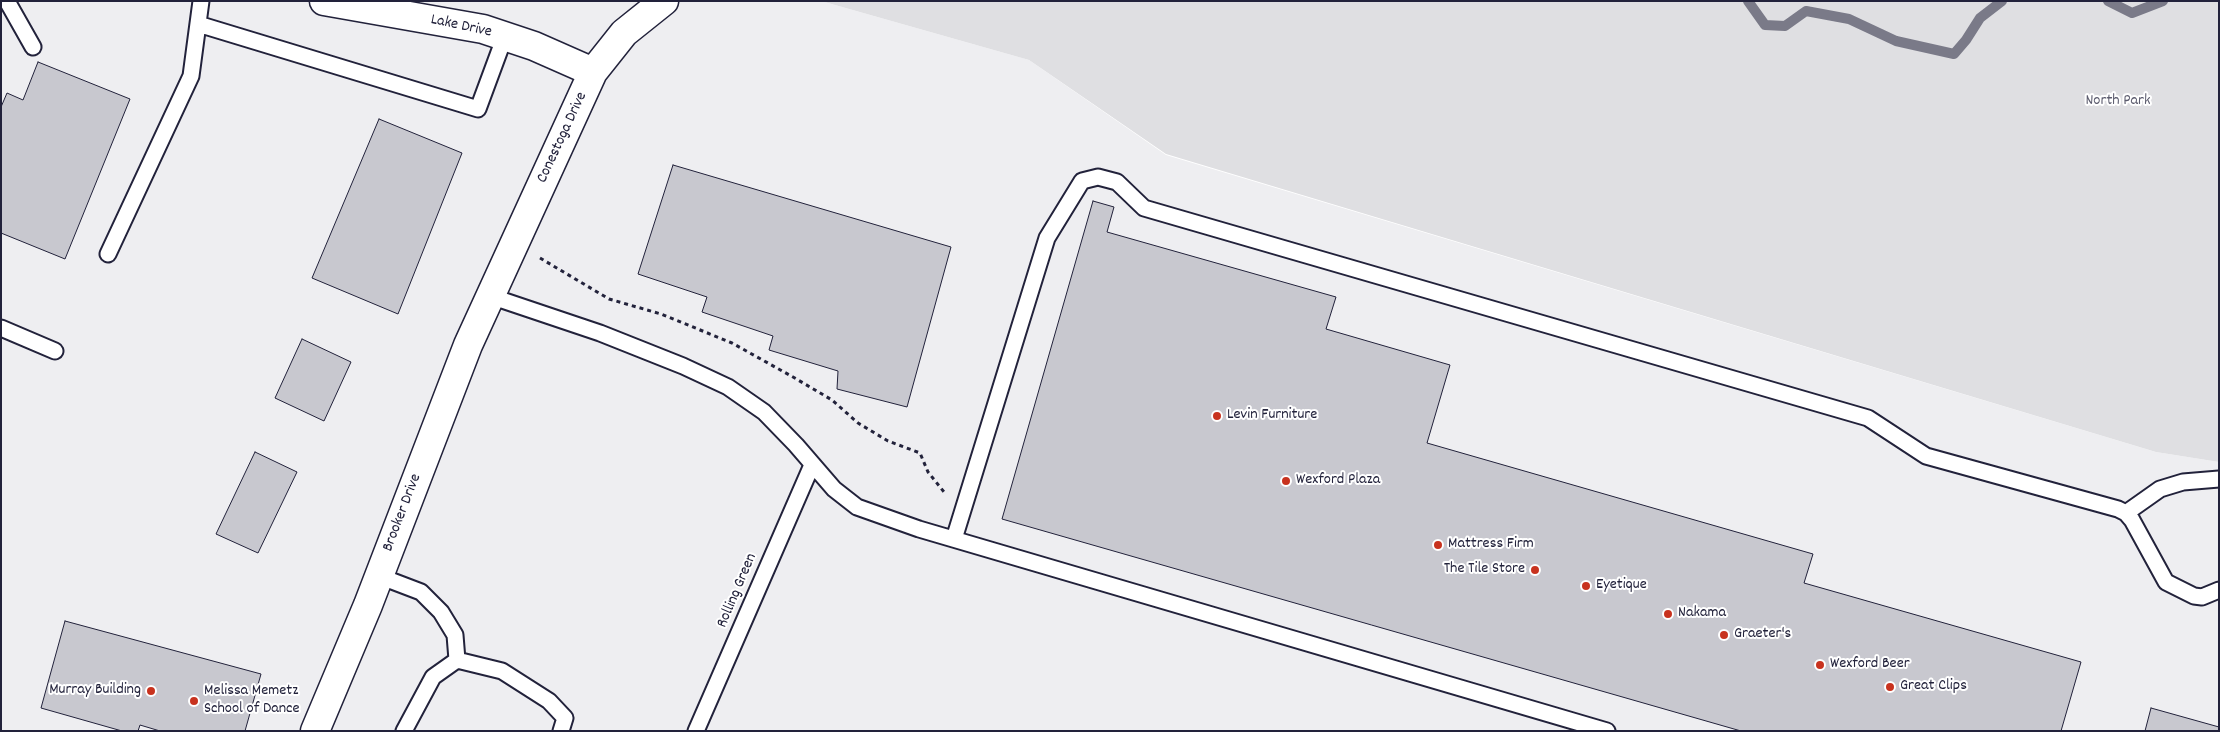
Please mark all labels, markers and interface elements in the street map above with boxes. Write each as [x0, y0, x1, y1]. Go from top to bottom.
street label: Lake Drive [429, 11, 493, 43]
street label: Conestoga Drive [534, 89, 592, 187]
park label: North Park [2085, 92, 2151, 112]
place label: Levin Furniture [1227, 406, 1317, 426]
marker: Levin Furniture [1211, 410, 1223, 422]
street label: Brooker Drive [379, 471, 427, 555]
place label: Wexford Plaza [1296, 471, 1380, 491]
marker: Wexford Plaza [1280, 475, 1292, 487]
place label: Mattress Firm [1448, 535, 1534, 555]
marker: Mattress Firm [1432, 539, 1444, 551]
street label: Rolling Green [714, 551, 762, 631]
place label: The Tile Store [1444, 560, 1525, 580]
marker: The Tile Store [1529, 564, 1541, 576]
place label: Eyetique [1596, 576, 1647, 596]
marker: Eyetique [1580, 580, 1592, 592]
place label: Nakama [1678, 604, 1726, 624]
marker: Nakama [1662, 608, 1674, 620]
place label: Graeter's [1734, 625, 1791, 645]
marker: Graeter's [1718, 629, 1730, 641]
place label: Wexford Beer [1830, 655, 1910, 675]
marker: Wexford Beer [1814, 659, 1826, 671]
place label: Great Clips [1900, 677, 1967, 697]
place label: Murray Building [49, 681, 141, 701]
marker: Great Clips [1884, 681, 1896, 693]
place label: Melissa Memetz School of Dance [204, 682, 300, 720]
marker: Murray Building [145, 685, 157, 697]
marker: Melissa Memetz School of Dance [188, 695, 200, 707]

